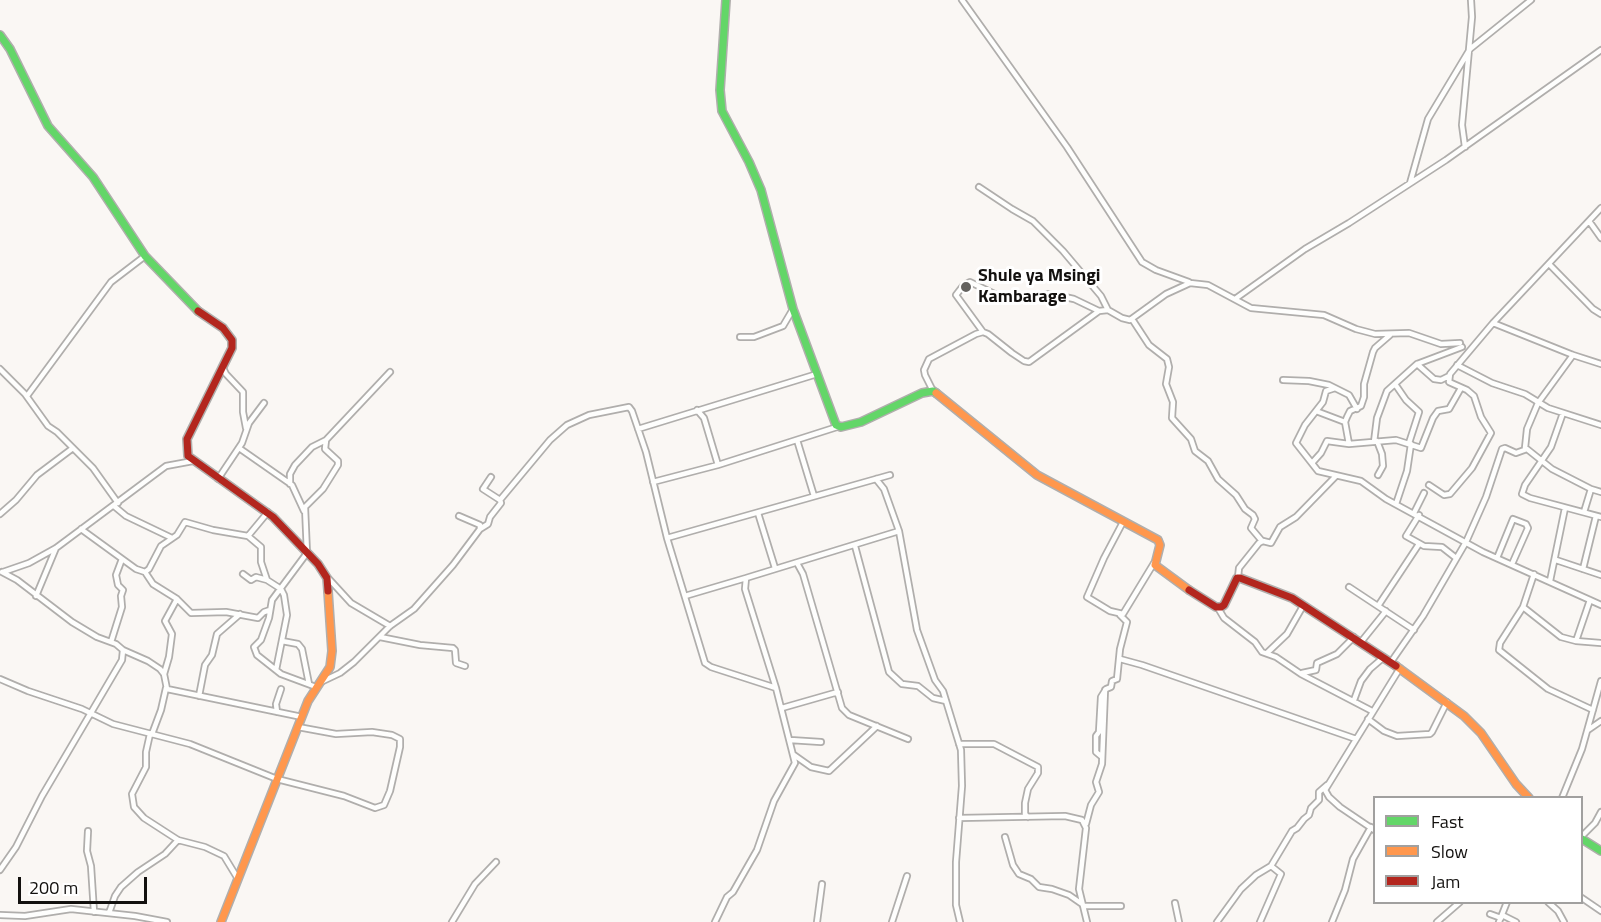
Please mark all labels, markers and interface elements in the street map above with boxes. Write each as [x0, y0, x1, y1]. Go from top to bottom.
place label: Shule ya Msingi Kambarage [978, 266, 1101, 308]
marker: Shule ya Msingi Kambarage [959, 280, 973, 294]
legend [1373, 796, 1583, 904]
text: Fast [1431, 808, 1464, 835]
text: Slow [1431, 838, 1468, 865]
scale bar [21, 865, 150, 903]
text: Jam [1431, 868, 1460, 895]
text: 200 m [29, 874, 78, 901]

